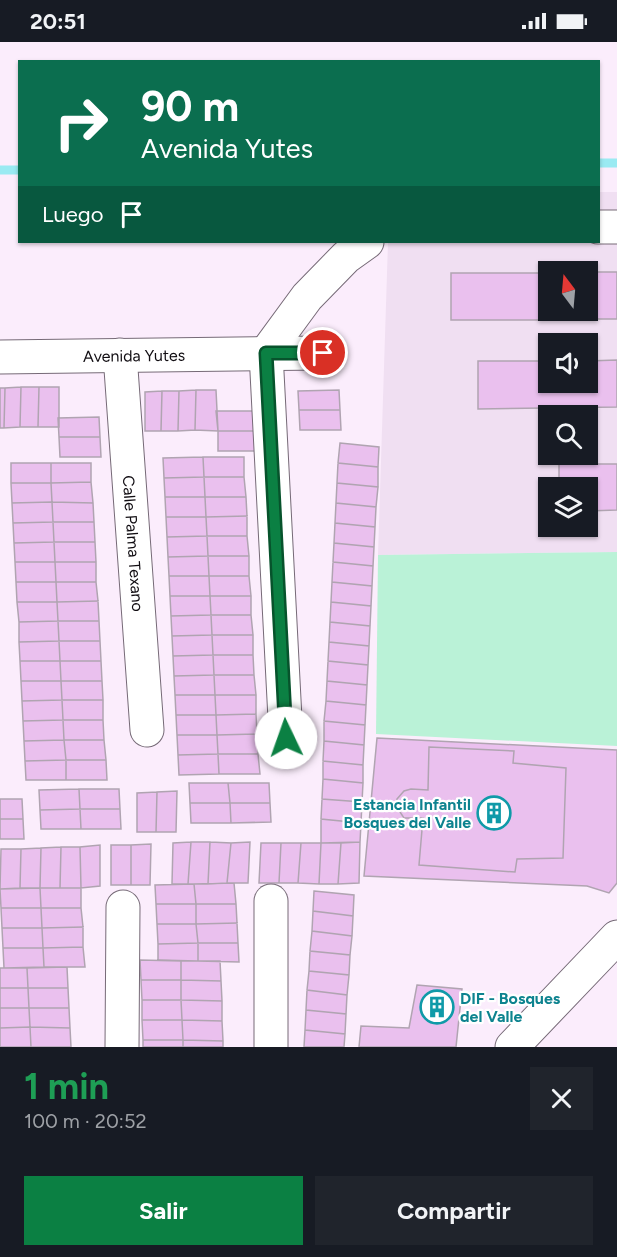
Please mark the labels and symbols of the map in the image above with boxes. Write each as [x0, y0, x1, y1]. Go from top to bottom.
north arrow [538, 261, 598, 321]
pin [297, 327, 348, 378]
street label: Avenida Yutes [83, 345, 185, 365]
street label: Calle Palma Texano [119, 475, 148, 612]
position arrow [254, 706, 318, 770]
place label: Estancia Infantil Bosques del Valle [343, 795, 471, 832]
building icon: Estancia Infantil Bosques del Valle [476, 795, 512, 831]
building icon: DIF - Bosques del Valle [419, 989, 455, 1025]
place label: DIF - Bosques del Valle [460, 989, 561, 1026]

